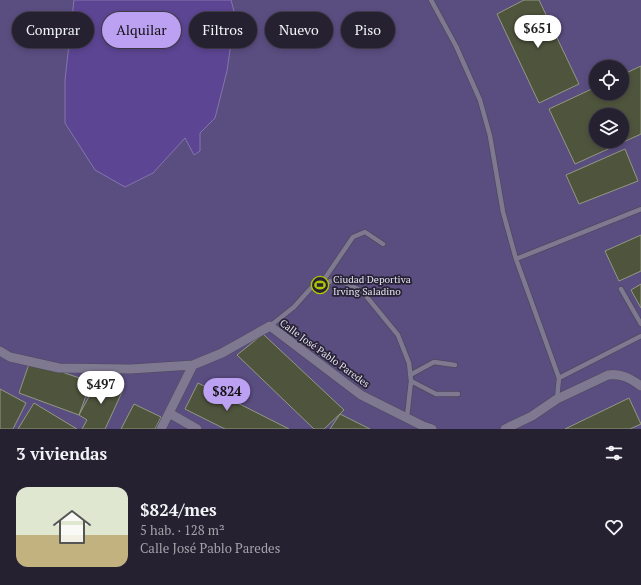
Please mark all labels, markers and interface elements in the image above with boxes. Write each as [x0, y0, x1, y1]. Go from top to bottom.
chip: Comprar [12, 12, 94, 48]
chip: Alquilar [102, 12, 181, 48]
chip: Filtros [189, 12, 257, 48]
chip: Nuevo [265, 12, 333, 48]
chip: Piso [341, 12, 395, 48]
pin: $651 [514, 15, 562, 49]
text: $651 [523, 19, 553, 37]
map controls [589, 60, 629, 148]
button: locate [589, 60, 629, 100]
button: layers [589, 108, 629, 148]
place label: Ciudad Deportiva Irving Saladino [333, 273, 411, 298]
sports icon: Ciudad Deportiva Irving Saladino [310, 275, 330, 295]
street label: Calle José Pablo Paredes [277, 316, 372, 390]
pin: $497 [77, 371, 125, 405]
text: $497 [86, 375, 116, 393]
pin: $824 [203, 378, 251, 412]
text: $824 [212, 382, 242, 400]
text: 3 viviendas [16, 442, 107, 465]
icon: filters [603, 442, 625, 464]
text: $824/mes [140, 498, 217, 521]
icon: home [48, 503, 96, 551]
icon: heart [603, 516, 625, 538]
text: 5 hab. · 128 m² [140, 521, 225, 539]
text: Calle José Pablo Paredes [140, 539, 280, 557]

